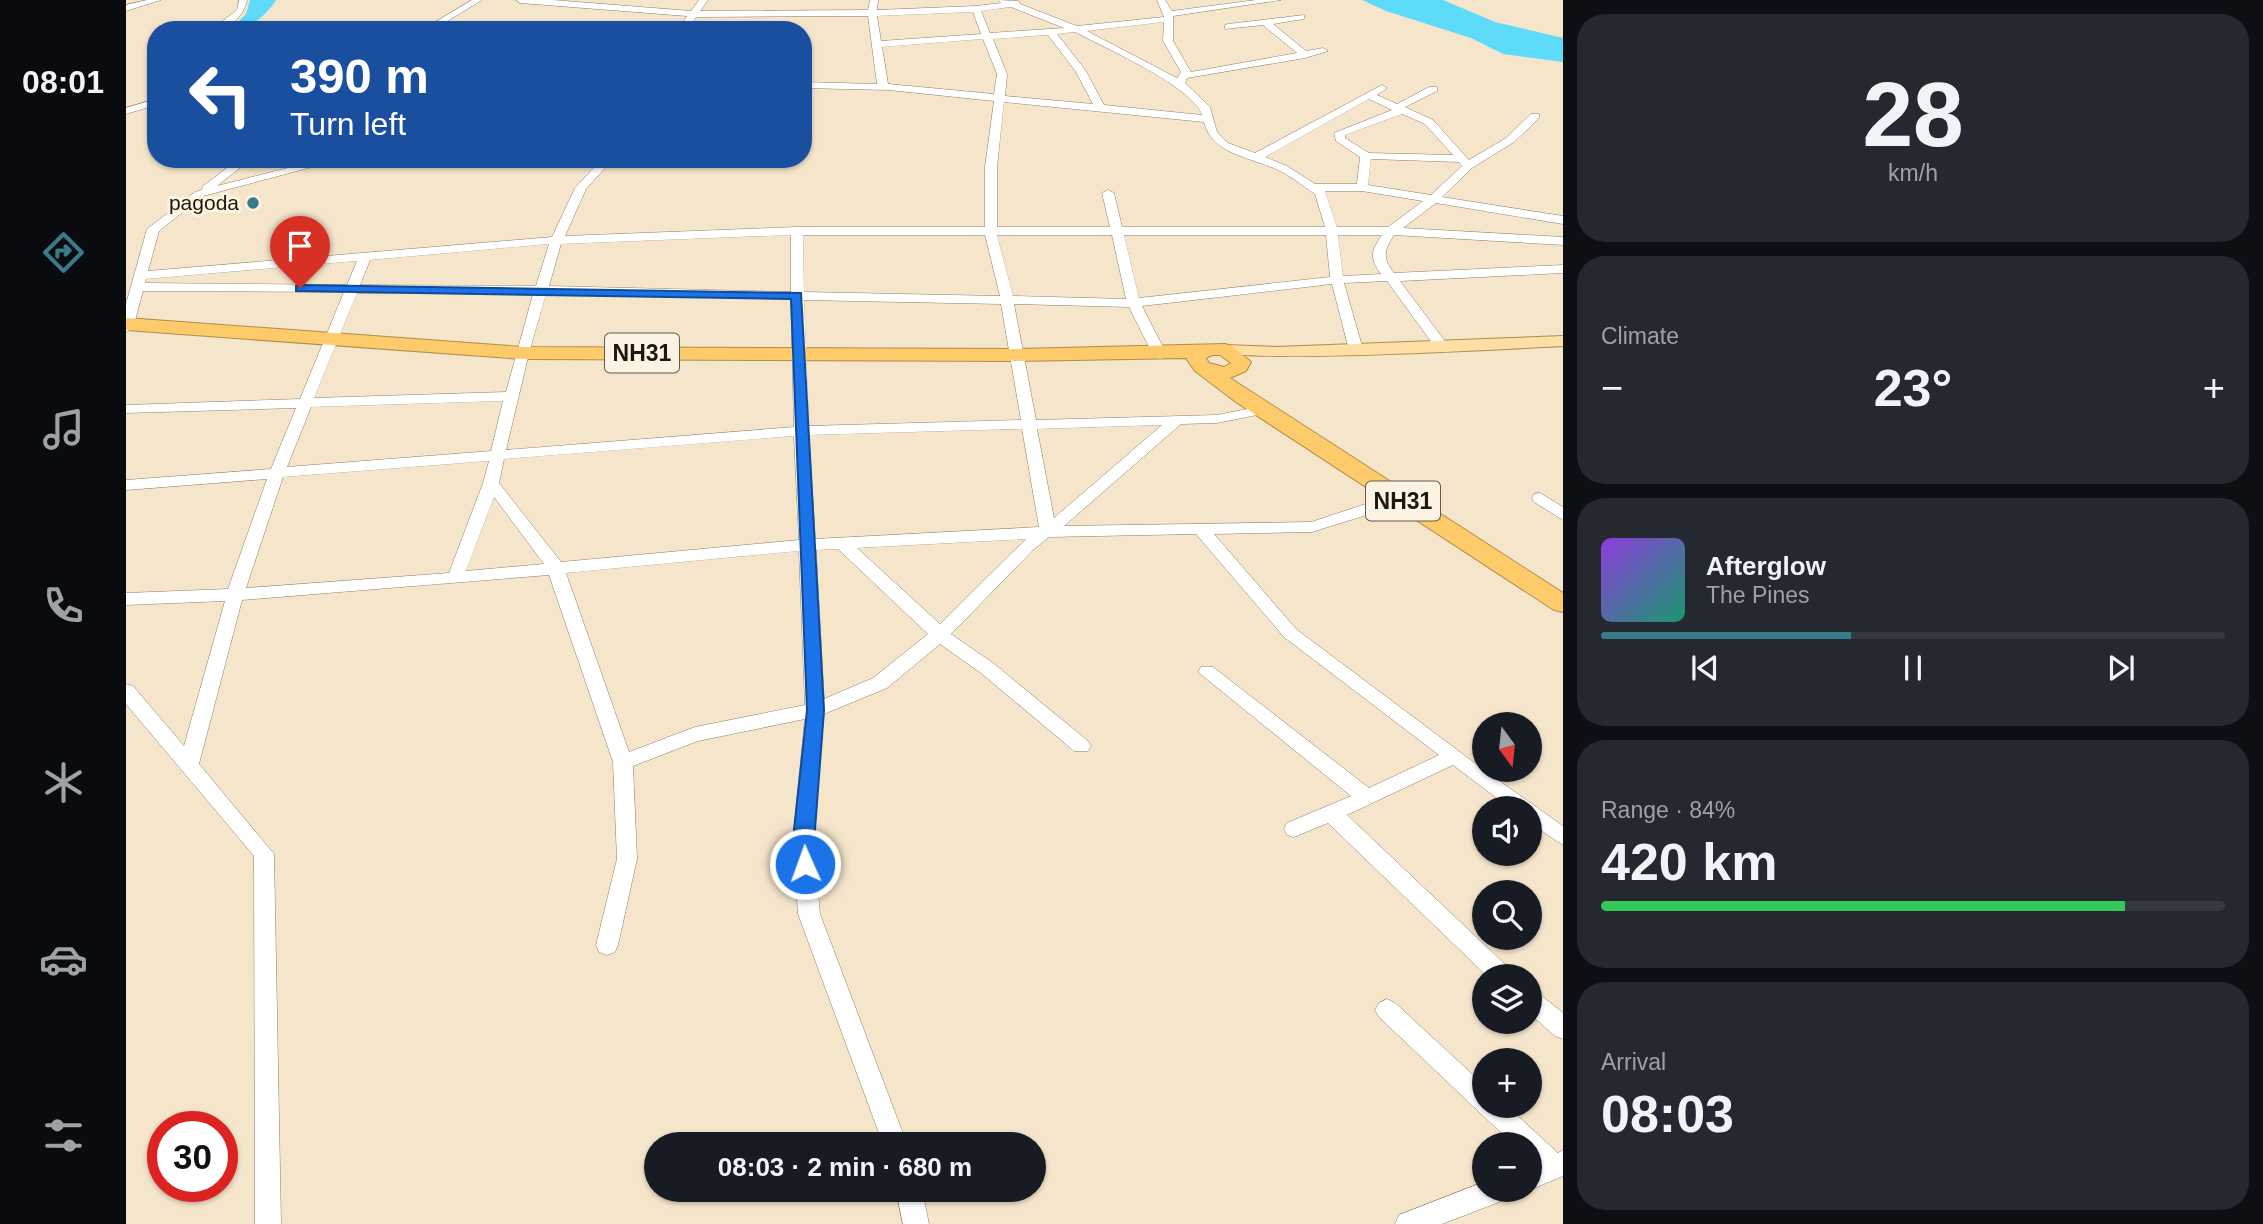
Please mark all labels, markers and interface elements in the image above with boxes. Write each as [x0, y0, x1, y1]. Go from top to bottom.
icon: left [175, 49, 266, 140]
text: 390 m [290, 49, 429, 103]
text: 08:01 [22, 64, 104, 100]
text: 28 [1862, 64, 1964, 165]
text: Turn left [290, 106, 406, 142]
text: km/h [1888, 160, 1938, 186]
place label: pagoda [169, 191, 239, 214]
marker: pagoda [245, 195, 261, 211]
pin [270, 216, 330, 288]
icon: arrive [281, 227, 319, 265]
icon: directions [39, 228, 88, 277]
text: Climate [1601, 323, 1679, 349]
road number: NH31 [605, 334, 679, 372]
text: 23° [1874, 359, 1952, 417]
text: − [1601, 367, 1623, 409]
text: + [2203, 367, 2225, 409]
icon: music [39, 405, 88, 454]
road number: NH31 [1366, 481, 1440, 520]
text: Afterglow [1706, 551, 1826, 581]
icon: phone [39, 581, 88, 630]
text: The Pines [1706, 582, 1810, 608]
icon: previous [1686, 649, 1724, 687]
icon: pause [1894, 649, 1932, 687]
icon: next [2102, 649, 2140, 687]
north arrow [1472, 712, 1542, 782]
map controls [1472, 712, 1542, 1202]
icon: climate [39, 758, 88, 807]
button: sound [1472, 796, 1542, 866]
text: Range · 84% [1601, 797, 1735, 823]
position arrow [768, 827, 842, 901]
text: 420 km [1601, 833, 1777, 891]
button: search [1472, 880, 1542, 950]
icon: car [39, 935, 88, 984]
button: layers [1472, 964, 1542, 1034]
button: + [1472, 1048, 1542, 1118]
text: Arrival [1601, 1049, 1666, 1075]
text: 08:03 [1601, 1085, 1734, 1143]
icon: filters [39, 1111, 88, 1160]
speed limit sign: 30 [147, 1111, 238, 1202]
button: − [1472, 1132, 1542, 1202]
text: 08:03 · 2 min · 680 m [718, 1152, 972, 1182]

